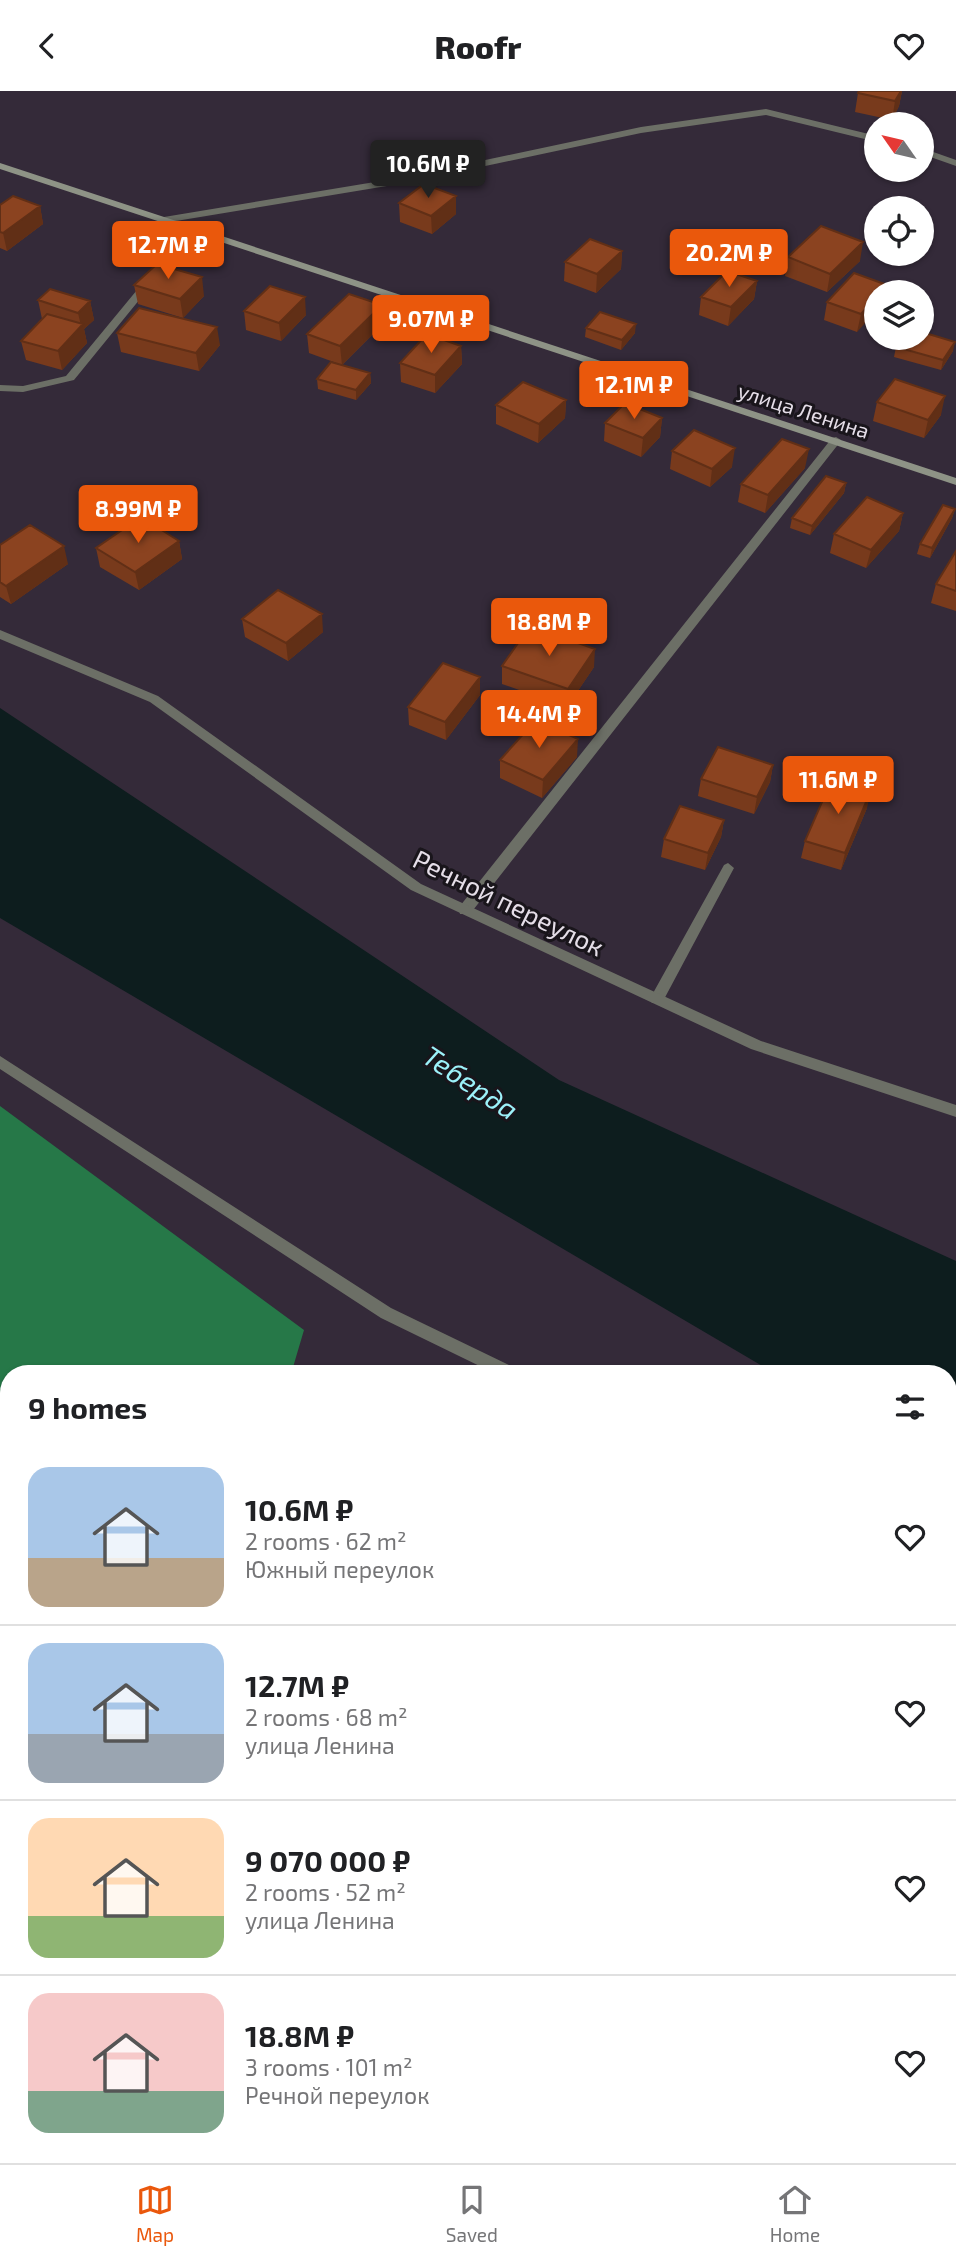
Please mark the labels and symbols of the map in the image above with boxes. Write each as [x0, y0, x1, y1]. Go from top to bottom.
north arrow [864, 112, 934, 182]
pin: 10.6M ₽ [363, 141, 493, 200]
pin: 12.7M ₽ [103, 221, 233, 281]
pin: 20.2M ₽ [664, 229, 794, 289]
pin: 9.07M ₽ [366, 295, 496, 355]
pin: 12.1M ₽ [569, 361, 699, 421]
street label: улица Ленина [735, 377, 873, 444]
pin: 8.99M ₽ [73, 485, 203, 545]
pin: 18.8M ₽ [484, 599, 614, 658]
pin: 14.4M ₽ [474, 691, 604, 750]
pin: 11.6M ₽ [773, 757, 903, 816]
street label: Речной переулок [408, 842, 610, 963]
water label: Теберда [417, 1038, 525, 1126]

